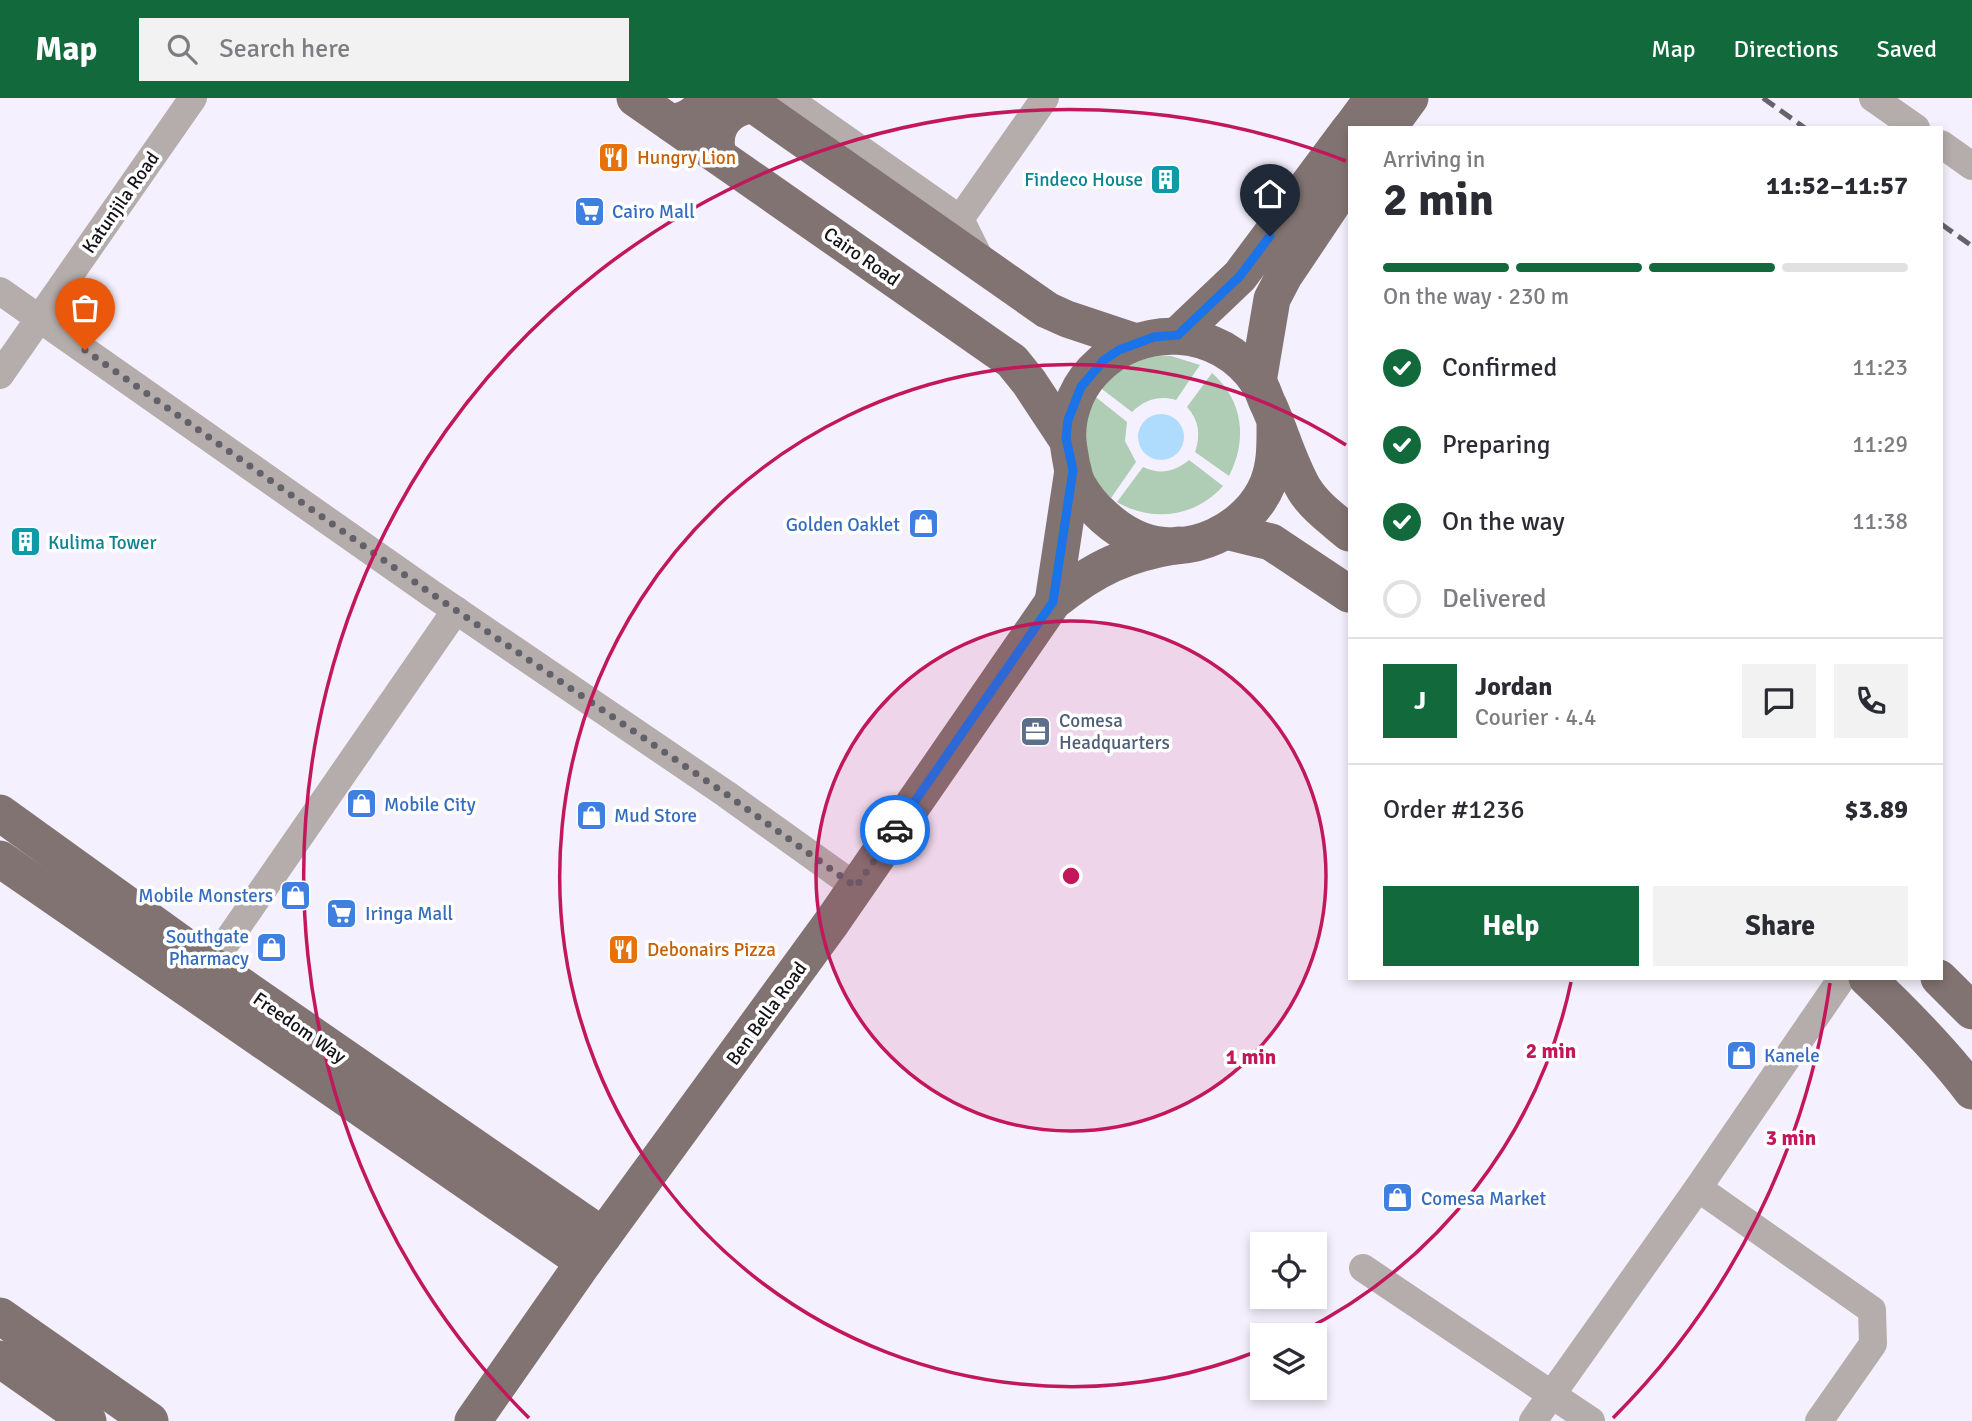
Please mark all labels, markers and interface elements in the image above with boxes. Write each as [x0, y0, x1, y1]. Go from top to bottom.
search box [139, 18, 629, 81]
text: Map [35, 29, 97, 70]
icon: search [163, 30, 201, 68]
text: Search here [219, 33, 350, 65]
text: Map [1651, 34, 1696, 64]
text: Directions [1734, 34, 1839, 64]
text: Saved [1877, 34, 1937, 64]
restaurant icon: Hungry Lion [597, 140, 631, 174]
text: Arriving in [1383, 145, 1485, 174]
place label: Hungry Lion [637, 146, 736, 170]
street label: Katunjila Road [77, 147, 165, 258]
building icon: Findeco House [1149, 162, 1183, 196]
pin [1240, 164, 1300, 236]
place label: Findeco House [1024, 168, 1143, 192]
text: 11:52–11:57 [1766, 170, 1908, 202]
text: 2 min [1383, 172, 1494, 228]
icon: home [1251, 175, 1289, 213]
supermarket icon: Cairo Mall [572, 194, 606, 228]
place label: Cairo Mall [612, 200, 695, 224]
street label: Cairo Road [819, 222, 904, 292]
pin [55, 278, 115, 350]
text: On the way · 230 m [1383, 282, 1569, 311]
icon: bag [66, 289, 104, 327]
icon: check [1383, 349, 1421, 387]
text: Confirmed [1442, 352, 1557, 384]
text: 11:23 [1852, 353, 1908, 382]
icon: check [1383, 426, 1421, 464]
text: Preparing [1442, 429, 1550, 461]
text: 11:29 [1852, 430, 1908, 459]
icon: check [1383, 503, 1421, 541]
text: On the way [1442, 506, 1565, 538]
shop icon: Golden Oaklet [906, 507, 940, 541]
text: 11:38 [1852, 507, 1908, 536]
place label: Golden Oaklet [786, 513, 900, 537]
building icon: Kulima Tower [8, 525, 42, 559]
place label: Kulima Tower [48, 531, 156, 555]
text: Delivered [1442, 583, 1547, 615]
button: chat [1742, 664, 1816, 738]
button: phone [1834, 664, 1908, 738]
text: Jordan [1475, 671, 1552, 703]
text: J [1414, 685, 1426, 717]
text: Courier · 4.4 [1475, 703, 1596, 732]
place label: Comesa Headquarters [1059, 709, 1170, 755]
office icon: Comesa Headquarters [1019, 714, 1053, 748]
shop icon: Mobile City [344, 787, 378, 821]
place label: Mobile City [384, 793, 476, 817]
text: Order #1236 [1383, 794, 1524, 826]
text: $3.89 [1844, 794, 1908, 826]
courier [860, 795, 930, 865]
shop icon: Mud Store [574, 798, 608, 832]
place label: Mud Store [614, 804, 697, 828]
icon: car [876, 811, 914, 849]
centre of rings [1059, 864, 1083, 888]
shop icon: Mobile Monsters [279, 878, 313, 912]
place label: Mobile Monsters [138, 884, 273, 908]
button: Help [1383, 886, 1639, 966]
button: Share [1653, 886, 1908, 966]
supermarket icon: Iringa Mall [325, 896, 359, 930]
place label: Iringa Mall [365, 902, 453, 926]
place label: Southgate Pharmacy [166, 925, 249, 971]
shop icon: Southgate Pharmacy [255, 930, 289, 964]
restaurant icon: Debonairs Pizza [607, 932, 641, 966]
place label: Debonairs Pizza [647, 938, 776, 962]
street label: Ben Bella Road [721, 957, 812, 1070]
street label: Freedom Way [248, 987, 351, 1069]
text: 2 min [1526, 1038, 1576, 1064]
shop icon: Kanele [1724, 1038, 1758, 1072]
text: 1 min [1226, 1044, 1276, 1070]
place label: Kanele [1764, 1044, 1820, 1068]
text: 3 min [1766, 1125, 1816, 1151]
shop icon: Comesa Market [1381, 1181, 1415, 1215]
place label: Comesa Market [1421, 1187, 1547, 1211]
map controls [1250, 1232, 1327, 1400]
button: locate [1250, 1232, 1327, 1309]
button: layers [1250, 1323, 1327, 1400]

